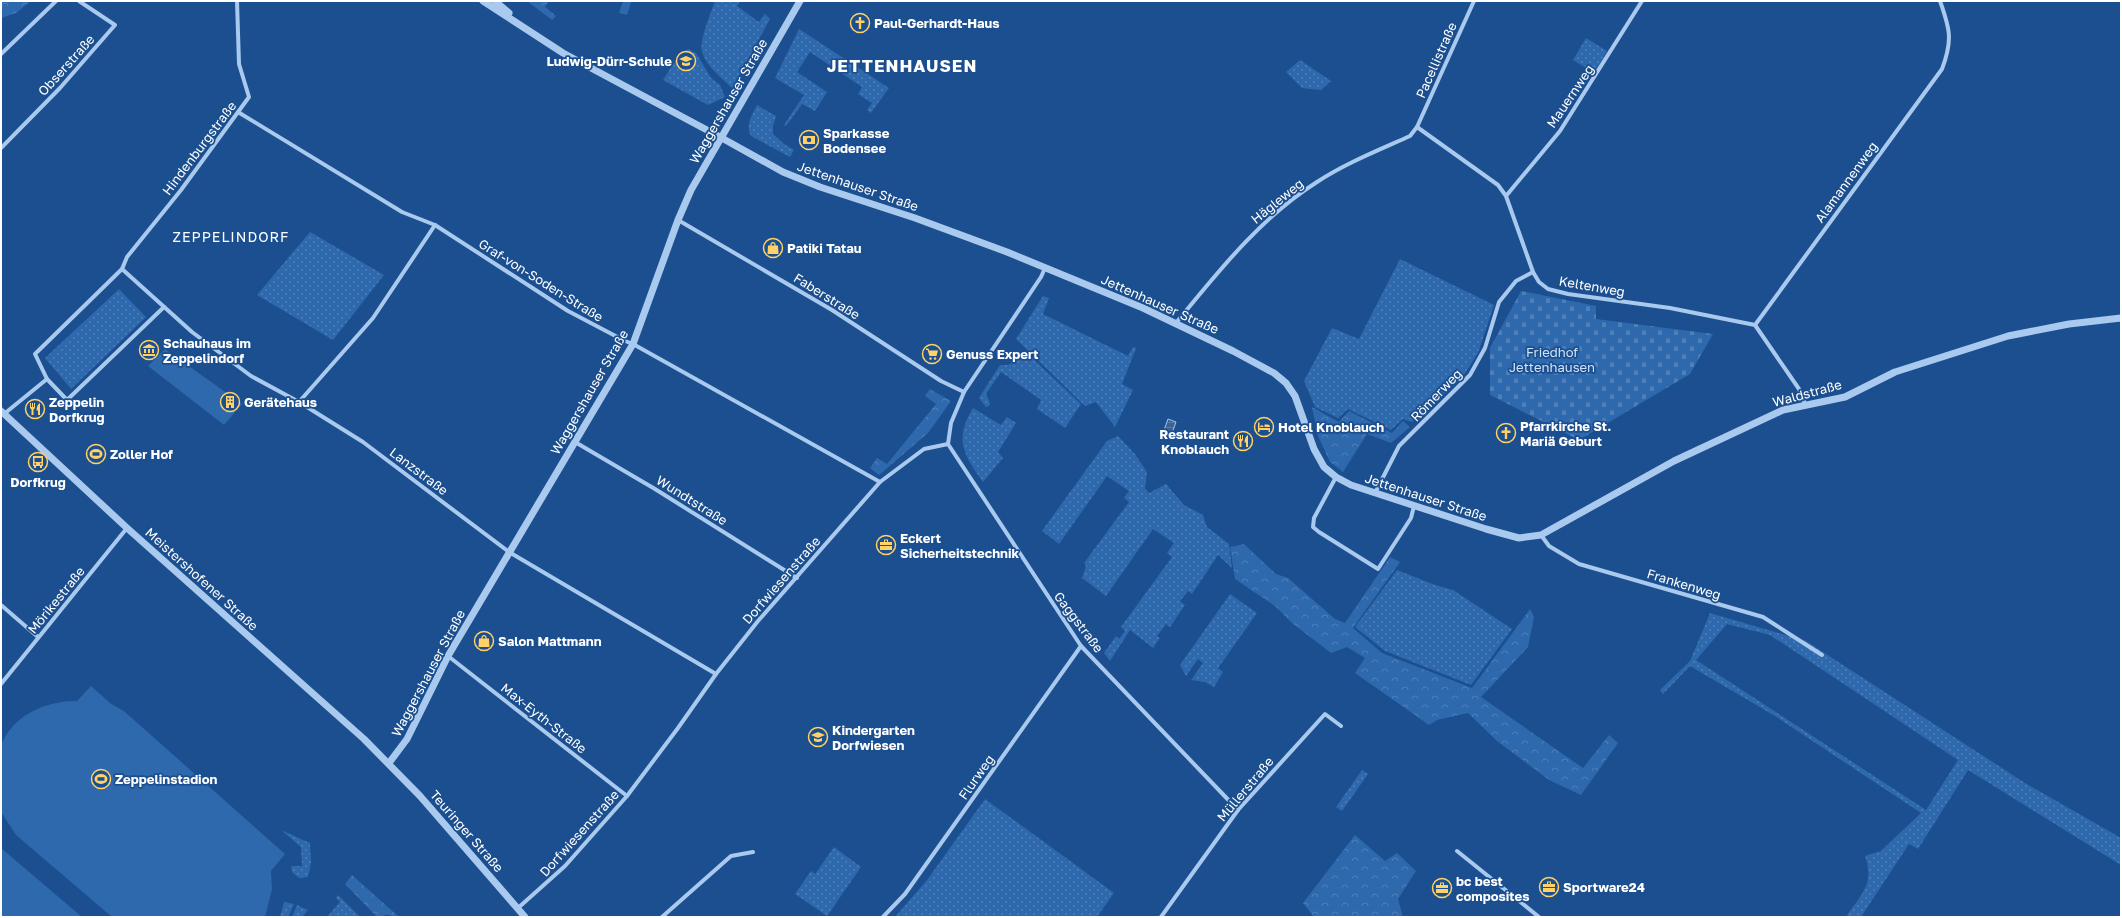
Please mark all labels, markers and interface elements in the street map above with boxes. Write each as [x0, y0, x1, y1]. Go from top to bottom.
church icon: Paul-Gerhardt-Haus [849, 12, 871, 34]
place label: Paul-Gerhardt-Haus [874, 15, 1000, 31]
street label: Pacellistraße [1412, 19, 1460, 101]
street label: Obserstraße [34, 31, 98, 99]
street label: Waggershauser Straße [686, 36, 770, 166]
school or university icon: Ludwig-Dürr-Schule [675, 50, 697, 72]
place label: Ludwig-Dürr-Schule [547, 53, 672, 69]
district label: JETTENHAUSEN [827, 55, 977, 76]
street label: Mauernweg [1543, 61, 1597, 131]
street label: Hindenburgstraße [159, 98, 239, 198]
place label: Sparkasse Bodensee [823, 125, 890, 156]
bank icon: Sparkasse Bodensee [798, 129, 820, 151]
street label: Alamannenweg [1811, 138, 1881, 226]
street label: Jettenhauser Straße [795, 158, 921, 214]
street label: Hägleweg [1248, 175, 1306, 227]
district label: ZEPPELINDORF [173, 228, 289, 245]
street label: Graf-von-Soden-Straße [476, 235, 606, 325]
shop icon: Patiki Tatau [762, 237, 784, 259]
place label: Patiki Tatau [787, 240, 862, 256]
street label: Faberstraße [791, 269, 863, 323]
street label: Jettenhauser Straße [1099, 271, 1221, 337]
street label: Keltenweg [1558, 272, 1626, 300]
street label: Waggershauser Straße [547, 327, 631, 457]
place label: Schauhaus im Zeppelindorf [163, 335, 251, 366]
museum icon: Schauhaus im Zeppelindorf [138, 339, 160, 361]
supermarket icon: Genuss Expert [921, 343, 943, 365]
park label: Friedhof Jettenhausen [1509, 344, 1595, 375]
place label: Genuss Expert [946, 346, 1038, 362]
street label: Römerweg [1407, 365, 1465, 425]
street label: Waldstraße [1771, 376, 1843, 410]
building icon: Gerätehaus [219, 391, 241, 413]
place label: Zeppelin Dorfkrug [49, 394, 105, 425]
place label: Gerätehaus [244, 394, 317, 410]
restaurant icon: Zeppelin Dorfkrug [24, 398, 46, 420]
hotel icon: Hotel Knoblauch [1253, 416, 1275, 438]
place label: Pfarrkirche St. Mariä Geburt [1520, 418, 1612, 449]
place label: Hotel Knoblauch [1278, 419, 1384, 435]
church icon: Pfarrkirche St. Mariä Geburt [1495, 422, 1517, 444]
place label: Restaurant Knoblauch [1159, 426, 1229, 457]
restaurant icon: Restaurant Knoblauch [1232, 430, 1254, 452]
sports icon: Zoller Hof [85, 443, 107, 465]
street label: Lanzstraße [387, 444, 451, 498]
place label: Zoller Hof [110, 446, 173, 462]
bus stop icon: Dorfkrug [27, 451, 49, 473]
street label: Jettenhauser Straße [1363, 470, 1489, 524]
street label: Wundtstraße [654, 472, 730, 528]
place label: Dorfkrug [10, 474, 66, 490]
street label: Meistershofener Straße [142, 524, 262, 634]
place label: Eckert Sicherheitstechnik [900, 530, 1019, 561]
street label: Dorfwiesenstraße [739, 533, 823, 627]
office icon: Eckert Sicherheitstechnik [875, 534, 897, 556]
street label: Mörikestraße [24, 563, 88, 637]
street label: Frankenweg [1645, 565, 1723, 603]
street label: Gaggstraße [1051, 588, 1107, 656]
street label: Waggershauser Straße [388, 607, 468, 739]
shop icon: Salon Mattmann [473, 630, 495, 652]
place label: Salon Mattmann [498, 633, 602, 649]
street label: Max-Eyth-Straße [498, 680, 590, 756]
place label: Kindergarten Dorfwiesen [832, 722, 915, 753]
school or university icon: Kindergarten Dorfwiesen [807, 726, 829, 748]
street label: Flurweg [955, 752, 997, 802]
street label: Müllerstraße [1213, 753, 1277, 825]
sports icon: Zeppelinstadion [90, 768, 112, 790]
place label: Zeppelinstadion [115, 771, 217, 787]
street label: Teuringer Straße [427, 787, 507, 875]
street label: Dorfwiesenstraße [536, 787, 622, 879]
place label: bc best composites [1456, 873, 1529, 904]
office icon: Sportware24 [1538, 876, 1560, 898]
office icon: bc best composites [1431, 877, 1453, 899]
place label: Sportware24 [1563, 879, 1645, 895]

